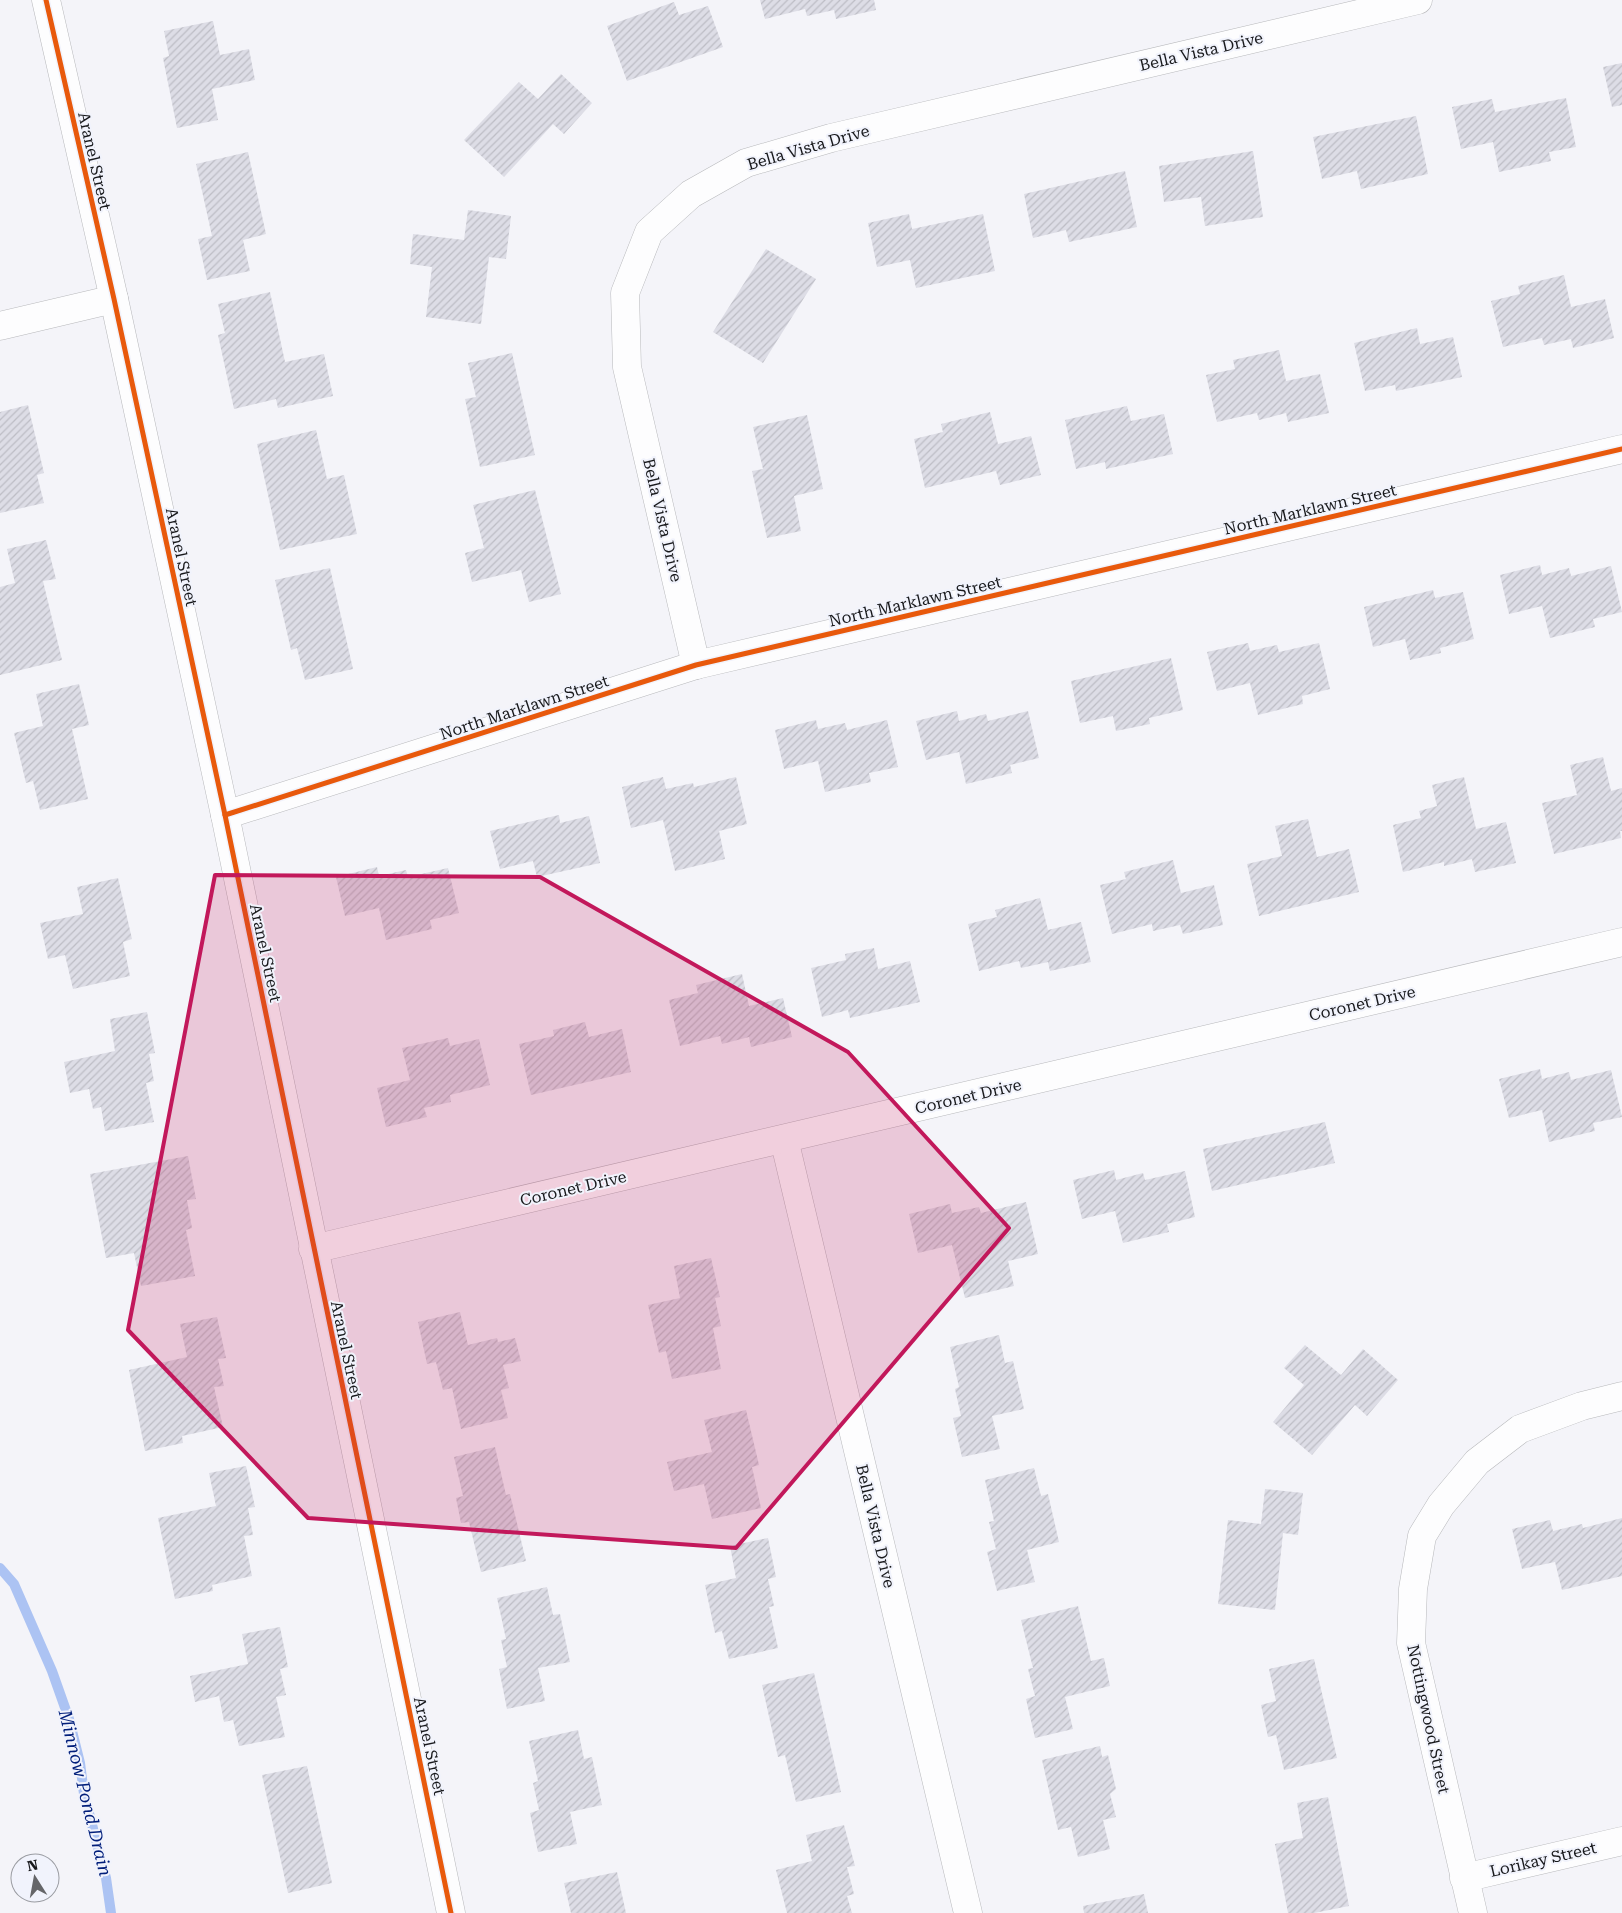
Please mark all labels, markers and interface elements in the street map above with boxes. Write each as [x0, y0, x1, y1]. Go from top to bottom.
street label: Bella Vista Drive [1137, 28, 1265, 75]
street label: Aranel Street [74, 110, 115, 212]
street label: Bella Vista Drive [745, 121, 872, 174]
street label: Bella Vista Drive [639, 456, 686, 584]
street label: North Marklawn Street [1222, 480, 1398, 539]
street label: Aranel Street [162, 506, 201, 608]
street label: North Marklawn Street [827, 572, 1003, 631]
street label: North Marklawn Street [437, 671, 611, 744]
street label: Aranel Street [246, 902, 285, 1004]
street label: Coronet Drive [1307, 982, 1417, 1025]
street label: Coronet Drive [913, 1075, 1023, 1118]
street label: Coronet Drive [518, 1167, 628, 1210]
street label: Aranel Street [327, 1299, 366, 1401]
street label: Bella Vista Drive [852, 1462, 899, 1590]
street label: Nottingwood Street [1403, 1643, 1454, 1795]
street label: Aranel Street [410, 1695, 449, 1797]
water label: Minnow Pond Drain [54, 1707, 116, 1878]
street label: Lorikay Street [1488, 1838, 1598, 1881]
north arrow [10, 1853, 60, 1903]
text: N [26, 1856, 40, 1874]

